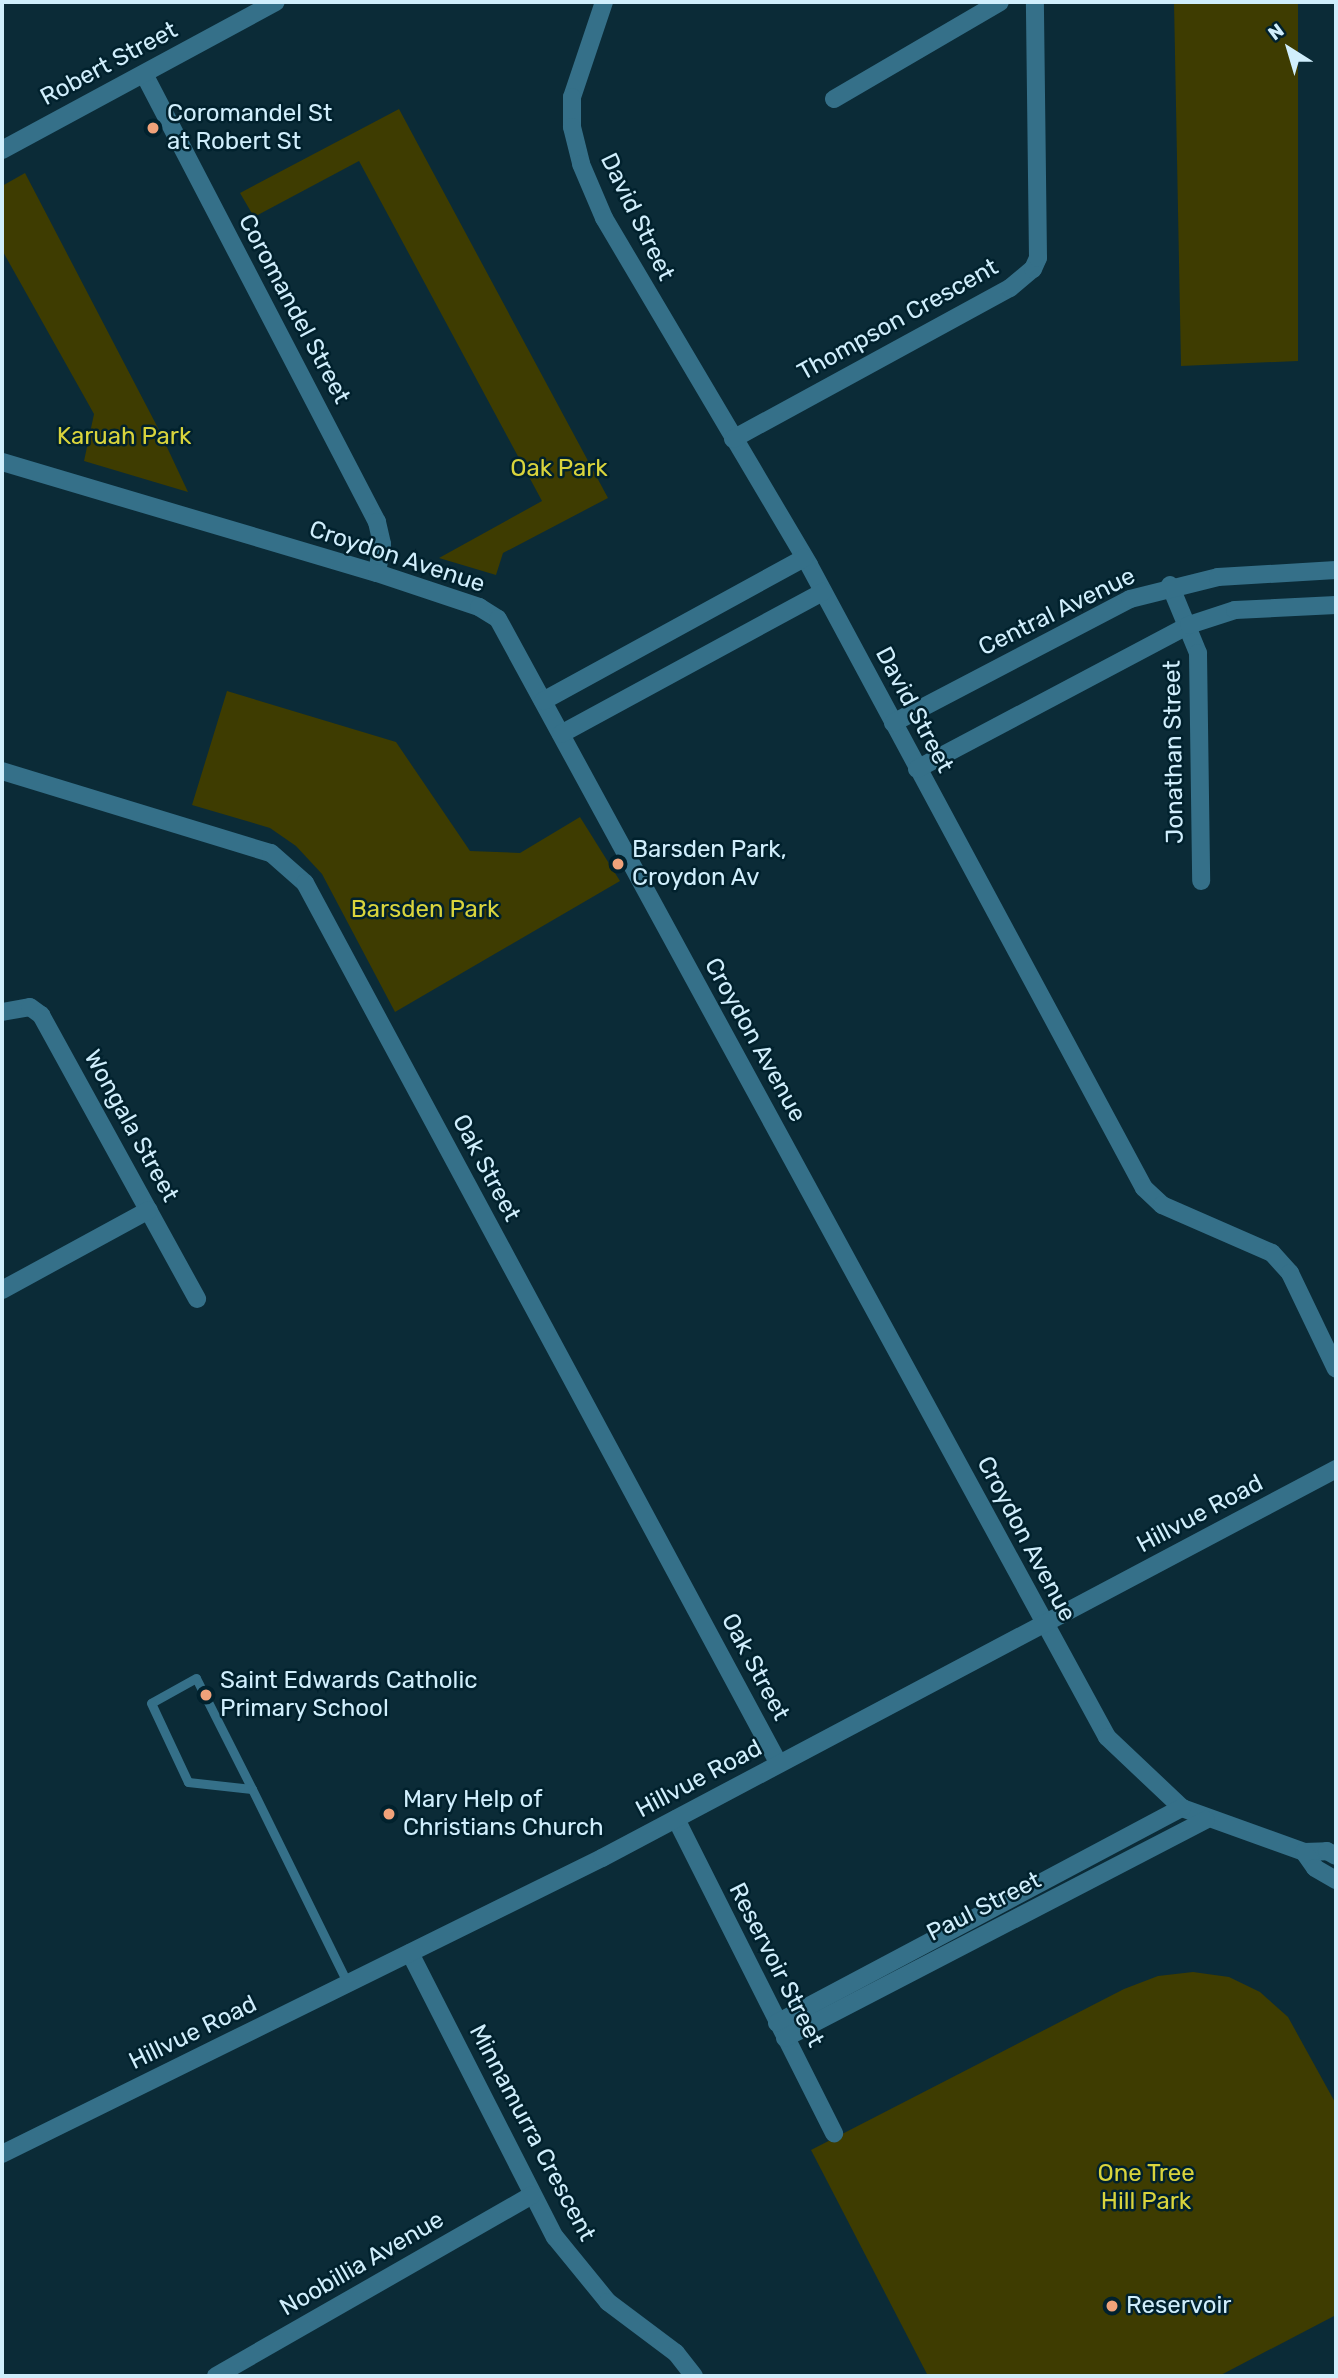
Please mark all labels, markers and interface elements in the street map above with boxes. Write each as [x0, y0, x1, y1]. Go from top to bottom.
north arrow [1254, 14, 1324, 84]
street label: Robert Street [36, 16, 182, 112]
text: N [1264, 19, 1288, 45]
place label: Coromandel St at Robert St [167, 100, 332, 156]
marker: Coromandel St at Robert St [145, 120, 161, 136]
street label: David Street [594, 149, 680, 285]
street label: Coromandel Street [232, 209, 356, 409]
street label: Thompson Crescent [793, 253, 1003, 387]
park label: Karuah Park [57, 423, 191, 451]
park label: Oak Park [510, 455, 608, 483]
street label: Croydon Avenue [305, 515, 489, 599]
street label: Central Avenue [974, 562, 1140, 662]
street label: David Street [869, 642, 959, 778]
street label: Jonathan Street [1158, 660, 1190, 844]
place label: Barsden Park, Croydon Av [632, 836, 787, 892]
marker: Barsden Park, Croydon Av [610, 856, 626, 872]
park label: Barsden Park [351, 896, 499, 924]
street label: Croydon Avenue [698, 953, 812, 1127]
street label: Wongala Street [77, 1045, 185, 1207]
street label: Oak Street [446, 1110, 526, 1226]
street label: Croydon Avenue [970, 1451, 1082, 1627]
street label: Hillvue Road [1132, 1469, 1268, 1559]
street label: Oak Street [715, 1609, 795, 1725]
place label: Saint Edwards Catholic Primary School [220, 1667, 477, 1723]
marker: Saint Edwards Catholic Primary School [198, 1687, 214, 1703]
street label: Hillvue Road [631, 1734, 767, 1824]
place label: Mary Help of Christians Church [403, 1786, 604, 1842]
marker: Mary Help of Christians Church [381, 1806, 397, 1822]
street label: Paul Street [922, 1866, 1046, 1948]
street label: Reservoir Street [722, 1878, 830, 2052]
street label: Hillvue Road [124, 1990, 262, 2076]
street label: Minnamurra Crescent [463, 2020, 601, 2246]
park label: One Tree Hill Park [1097, 2160, 1195, 2216]
street label: Noobillia Avenue [275, 2205, 449, 2323]
place label: Reservoir [1126, 2292, 1231, 2320]
marker: Reservoir [1104, 2298, 1120, 2314]

